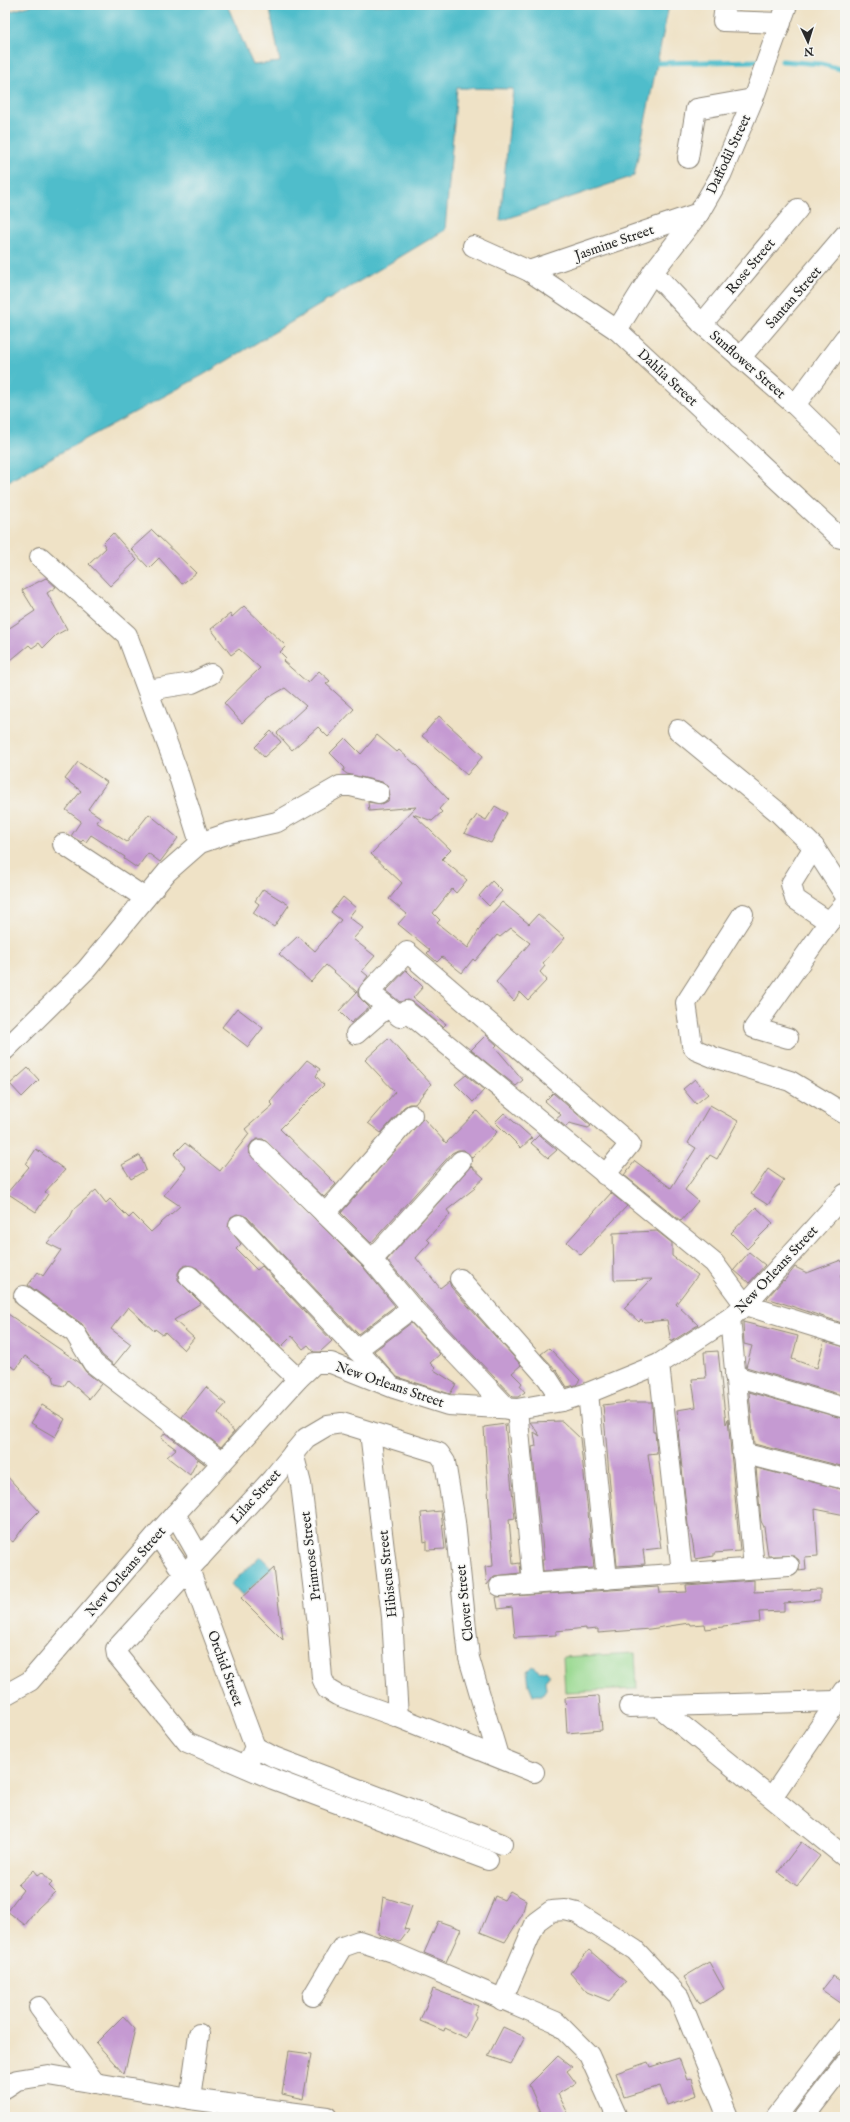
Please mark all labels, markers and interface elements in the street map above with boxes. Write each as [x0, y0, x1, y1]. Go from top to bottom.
north arrow [788, 22, 828, 62]
text: N [803, 44, 815, 58]
street label: Daffodil Street [703, 111, 755, 197]
street label: Jasmine Street [570, 221, 656, 266]
street label: Rose Street [722, 235, 779, 298]
street label: Santan Street [762, 263, 826, 333]
street label: Sunflower Street [705, 327, 789, 403]
street label: Dahlia Street [633, 345, 701, 410]
street label: New Orleans Street [731, 1222, 822, 1317]
street label: New Orleans Street [333, 1358, 447, 1412]
street label: Lilac Street [226, 1465, 285, 1528]
street label: Primrose Street [297, 1510, 325, 1601]
street label: New Orleans Street [82, 1523, 170, 1620]
street label: Hibiscus Street [374, 1529, 402, 1619]
street label: Clover Street [452, 1564, 478, 1642]
street label: Orchid Street [203, 1628, 247, 1709]

